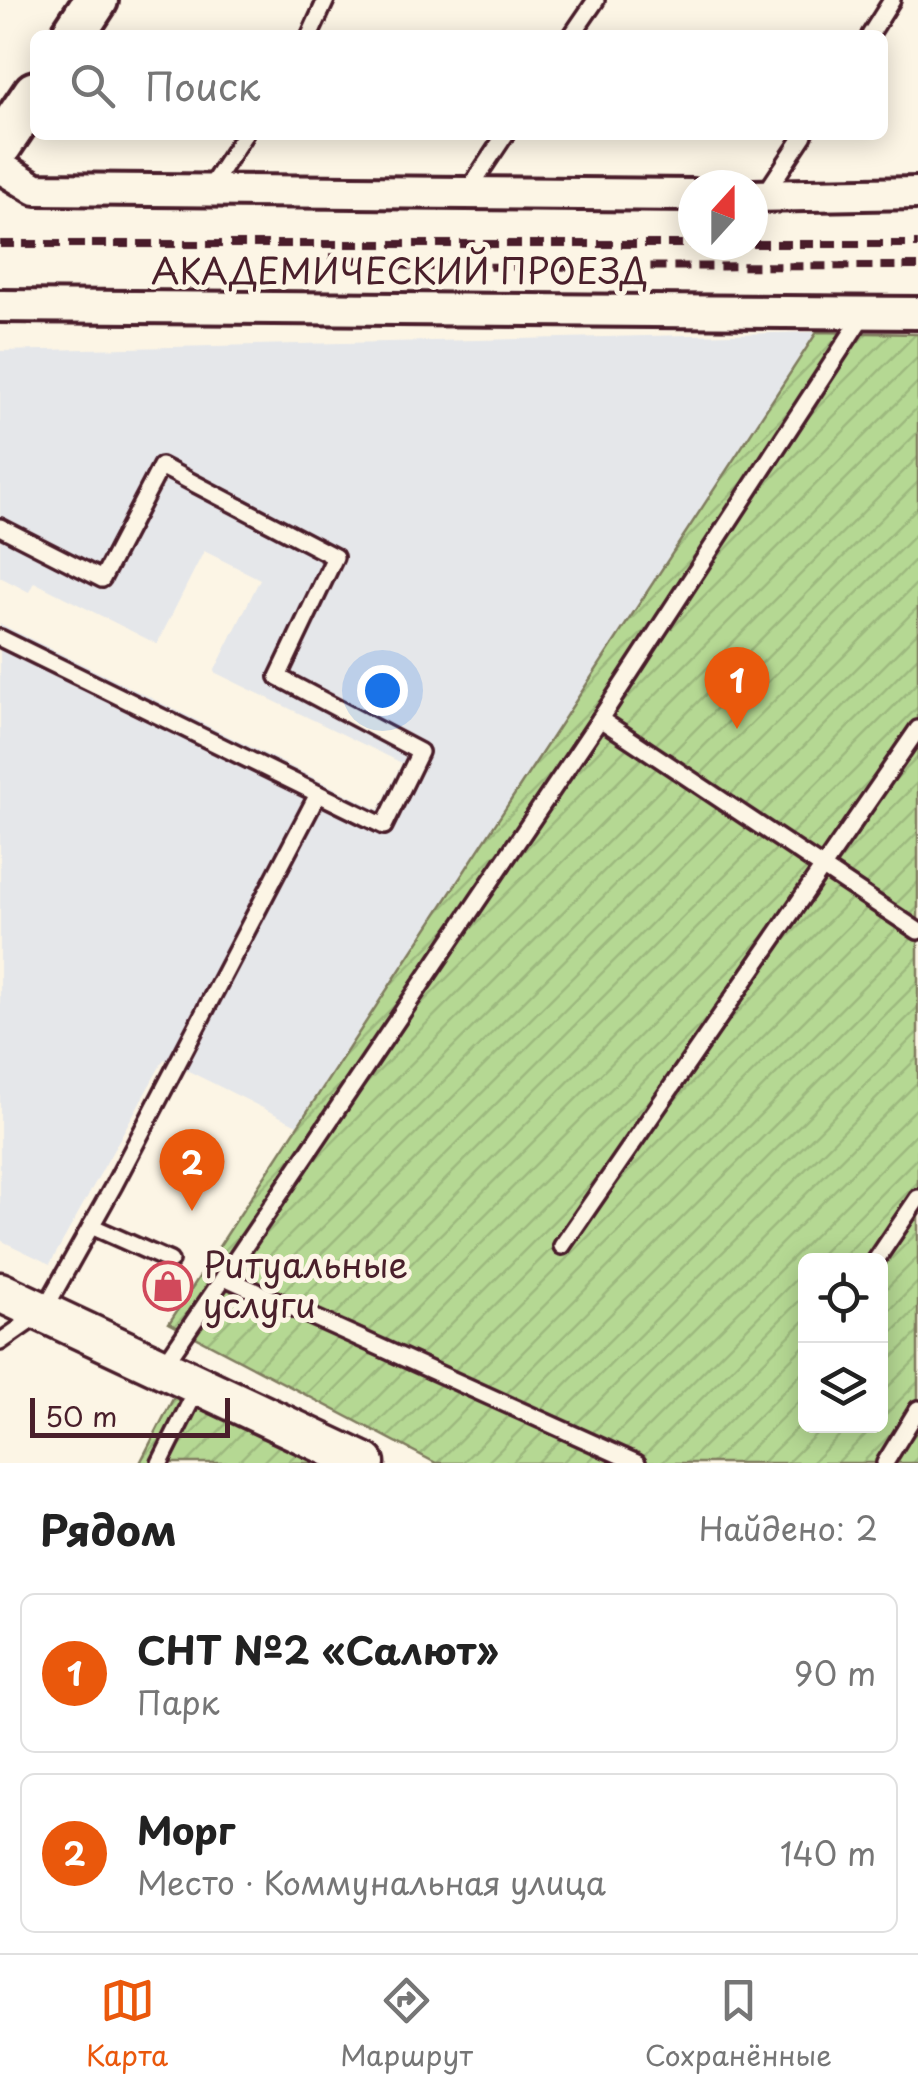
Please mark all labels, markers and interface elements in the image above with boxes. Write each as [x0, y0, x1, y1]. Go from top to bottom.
search box [30, 30, 888, 140]
text: Поиск [145, 57, 260, 114]
icon: search [65, 58, 120, 113]
north arrow [678, 170, 768, 260]
street label: АКАДЕМИЧЕСКИЙ ПРОЕЗД [151, 243, 647, 296]
pin: 1 [704, 646, 770, 729]
your location [357, 665, 408, 716]
pin: 2 [160, 1128, 224, 1211]
place label: Ритуальные услуги [203, 1237, 408, 1330]
map controls [798, 1253, 888, 1433]
button: locate [798, 1253, 888, 1343]
shop icon: Ритуальные услуги [142, 1260, 194, 1312]
button: layers [798, 1343, 888, 1433]
scale bar [30, 1393, 230, 1438]
text: 50 m [45, 1394, 118, 1437]
text: Рядом [40, 1497, 177, 1560]
text: Найдено: 2 [699, 1504, 878, 1552]
text: СНТ №2 «Салют» [137, 1621, 499, 1678]
text: 1 [67, 1649, 82, 1697]
text: 90 m [794, 1649, 876, 1697]
text: Парк [137, 1678, 220, 1726]
text: Морг [137, 1801, 235, 1858]
text: 2 [63, 1829, 86, 1877]
text: 140 m [780, 1829, 876, 1877]
text: Место · Коммунальная улица [137, 1858, 606, 1906]
tab: Карта [86, 1973, 168, 2076]
tab: Маршрут [340, 1973, 473, 2076]
tab: Сохранённые [645, 1973, 832, 2076]

